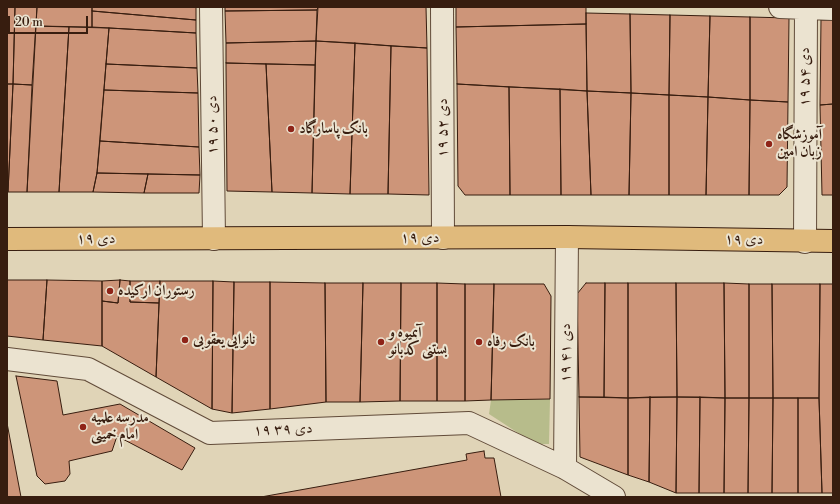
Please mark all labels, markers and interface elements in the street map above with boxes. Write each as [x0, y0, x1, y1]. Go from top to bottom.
scale bar [10, 8, 90, 34]
text: 20 m [15, 15, 43, 30]
street label: ۱۹ دی ۵۴ [796, 47, 814, 107]
street label: ۱۹ دی ۵۰ [203, 95, 223, 155]
street label: ۱۹ دی ۵۲ [434, 98, 452, 158]
place label: بانک پاسارگاد [299, 120, 368, 138]
marker: بانک پاسارگاد [286, 124, 296, 134]
place label: آموزشگاه زبان امین [777, 126, 822, 161]
marker: آموزشگاه زبان امین [764, 139, 774, 149]
street label: ۱۹ دی [401, 229, 439, 247]
street label: ۱۹ دی [77, 230, 115, 248]
street label: ۱۹ دی [724, 231, 764, 249]
place label: رستوران ارکیده [118, 282, 195, 300]
marker: رستوران ارکیده [105, 286, 115, 296]
street label: ۱۹ دی ۴۱ [557, 323, 575, 383]
place label: آبمیوه و بستنی کدبانو [389, 324, 447, 359]
place label: نانوایی یعقوبی [193, 331, 255, 349]
place label: بانک رفاه [487, 333, 535, 351]
marker: نانوایی یعقوبی [180, 335, 190, 345]
marker: آبمیوه و بستنی کدبانو [376, 337, 386, 347]
marker: بانک رفاه [474, 337, 484, 347]
place label: مدرسه علمیه امام خمینی [91, 409, 149, 444]
street label: ۱۹ دی ۳۹ [253, 420, 313, 440]
marker: مدرسه علمیه امام خمینی [78, 422, 88, 432]

